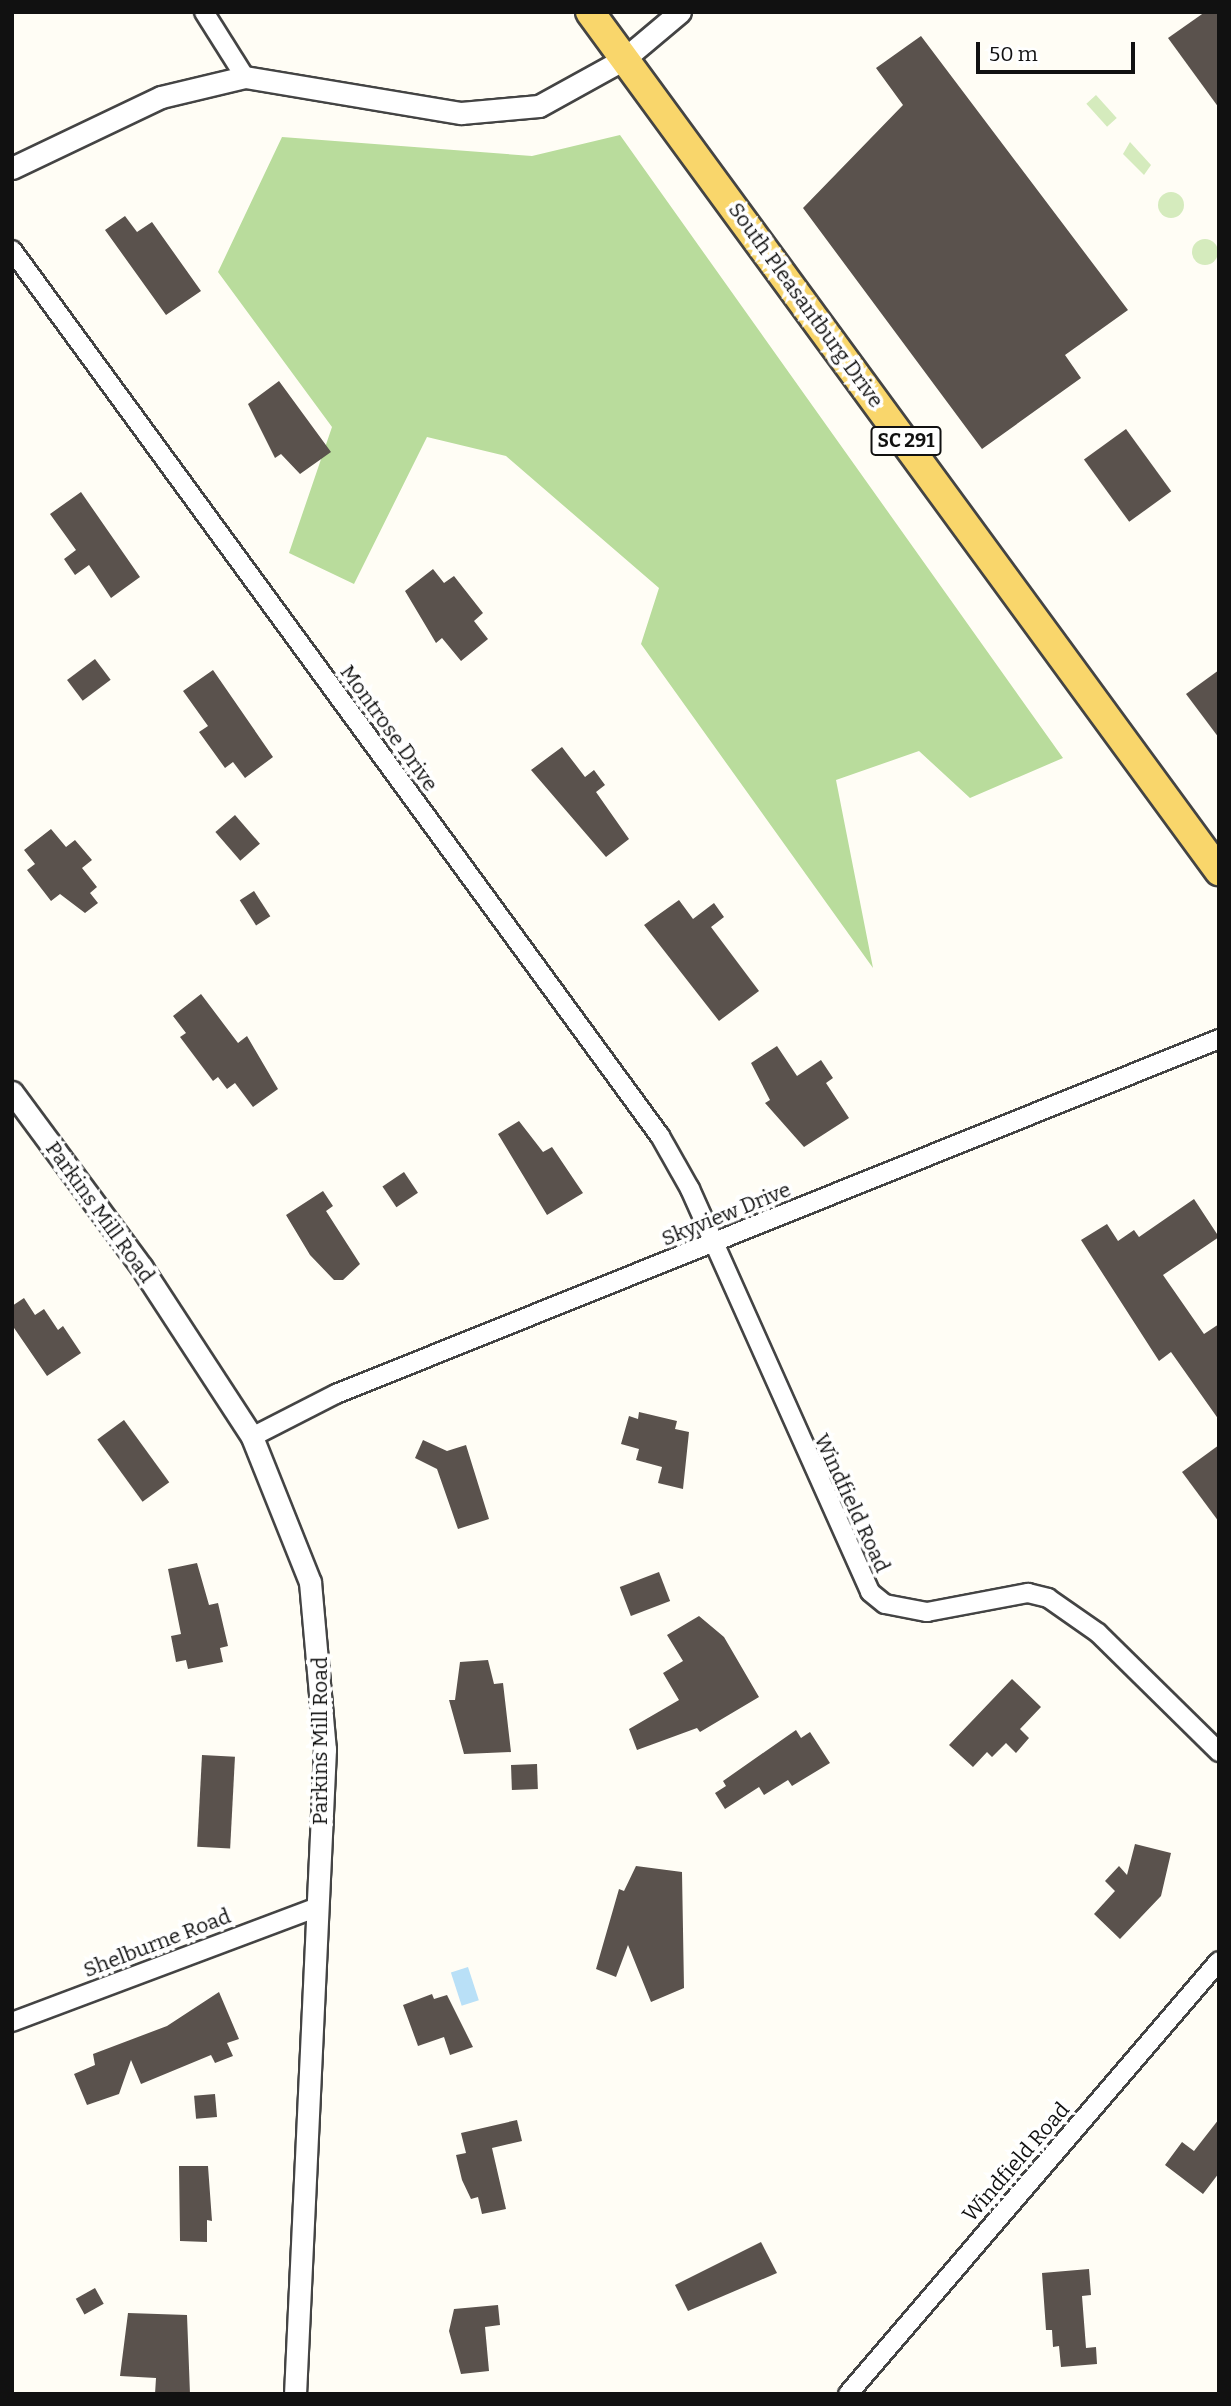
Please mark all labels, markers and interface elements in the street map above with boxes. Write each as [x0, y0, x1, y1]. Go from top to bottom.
scale bar [979, 28, 1138, 72]
text: 50 m [989, 41, 1038, 67]
street label: South Pleasantburg Drive [723, 198, 889, 412]
road number: SC 291 [869, 426, 943, 456]
street label: Montrose Drive [335, 660, 443, 796]
street label: Parkins Mill Road [40, 1136, 160, 1288]
street label: Skyview Drive [658, 1177, 794, 1251]
street label: Windfield Road [809, 1430, 895, 1576]
street label: Parkins Mill Road [307, 1657, 333, 1825]
street label: Shelburne Road [80, 1903, 234, 1983]
street label: Windfield Road [957, 2097, 1075, 2227]

